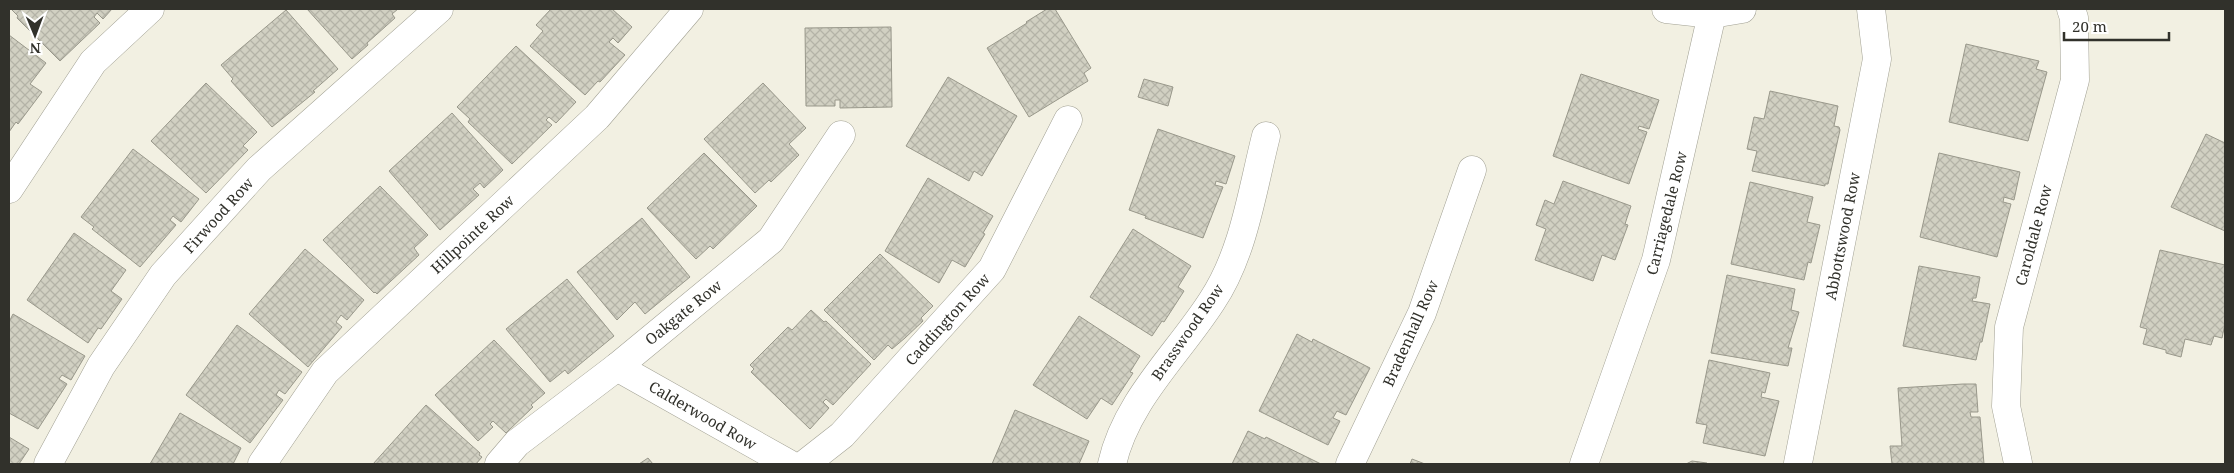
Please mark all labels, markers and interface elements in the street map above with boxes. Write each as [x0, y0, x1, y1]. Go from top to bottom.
north arrow [10, 10, 60, 60]
scale bar [2064, 10, 2169, 42]
text: 20 m [2072, 16, 2107, 36]
text: N [30, 39, 41, 58]
street label: Carriagedale Row [1641, 149, 1691, 277]
street label: Abbottswood Row [1820, 170, 1864, 302]
street label: Firwood Row [179, 173, 257, 257]
street label: Caroldale Row [2010, 182, 2056, 288]
street label: Hillpointe Row [426, 190, 518, 278]
street label: Caddington Row [900, 269, 994, 369]
street label: Oakgate Row [640, 275, 726, 349]
street label: Bradenhall Row [1378, 277, 1442, 389]
street label: Brasswood Row [1146, 280, 1228, 384]
street label: Calderwood Row [645, 376, 761, 454]

